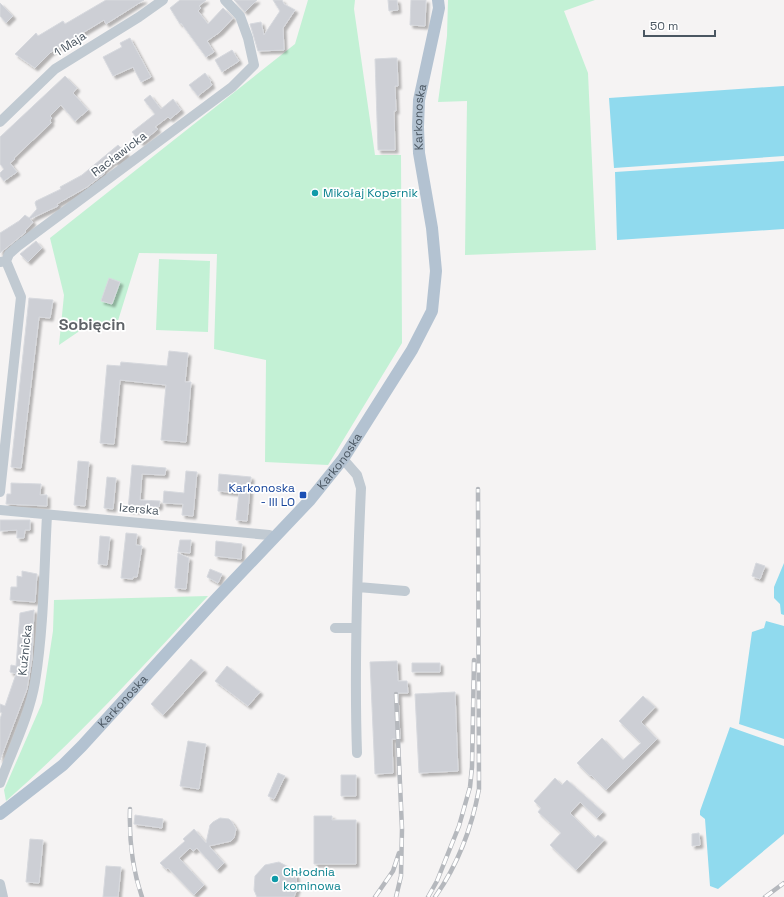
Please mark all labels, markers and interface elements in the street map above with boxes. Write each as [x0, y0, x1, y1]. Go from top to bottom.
scale bar [644, 12, 715, 38]
text: 50 m [650, 18, 678, 34]
street label: 1 Maja [51, 28, 89, 60]
street label: Karkonoska [410, 82, 430, 151]
street label: Racławicka [88, 128, 150, 180]
place label: Mikołaj Kopernik [323, 185, 418, 201]
marker: Mikołaj Kopernik [310, 188, 320, 198]
district label: Sobięcin [59, 314, 125, 335]
street label: Karkonoska [314, 430, 366, 493]
place label: Karkonoska - III LO [228, 480, 295, 510]
marker: Karkonoska - III LO [298, 490, 308, 500]
street label: Izerska [118, 499, 160, 519]
street label: Kuźnicka [14, 623, 36, 676]
street label: Karkonoska [94, 671, 151, 731]
place label: Chłodnia kominowa [283, 864, 341, 894]
marker: Chłodnia kominowa [270, 874, 280, 884]

